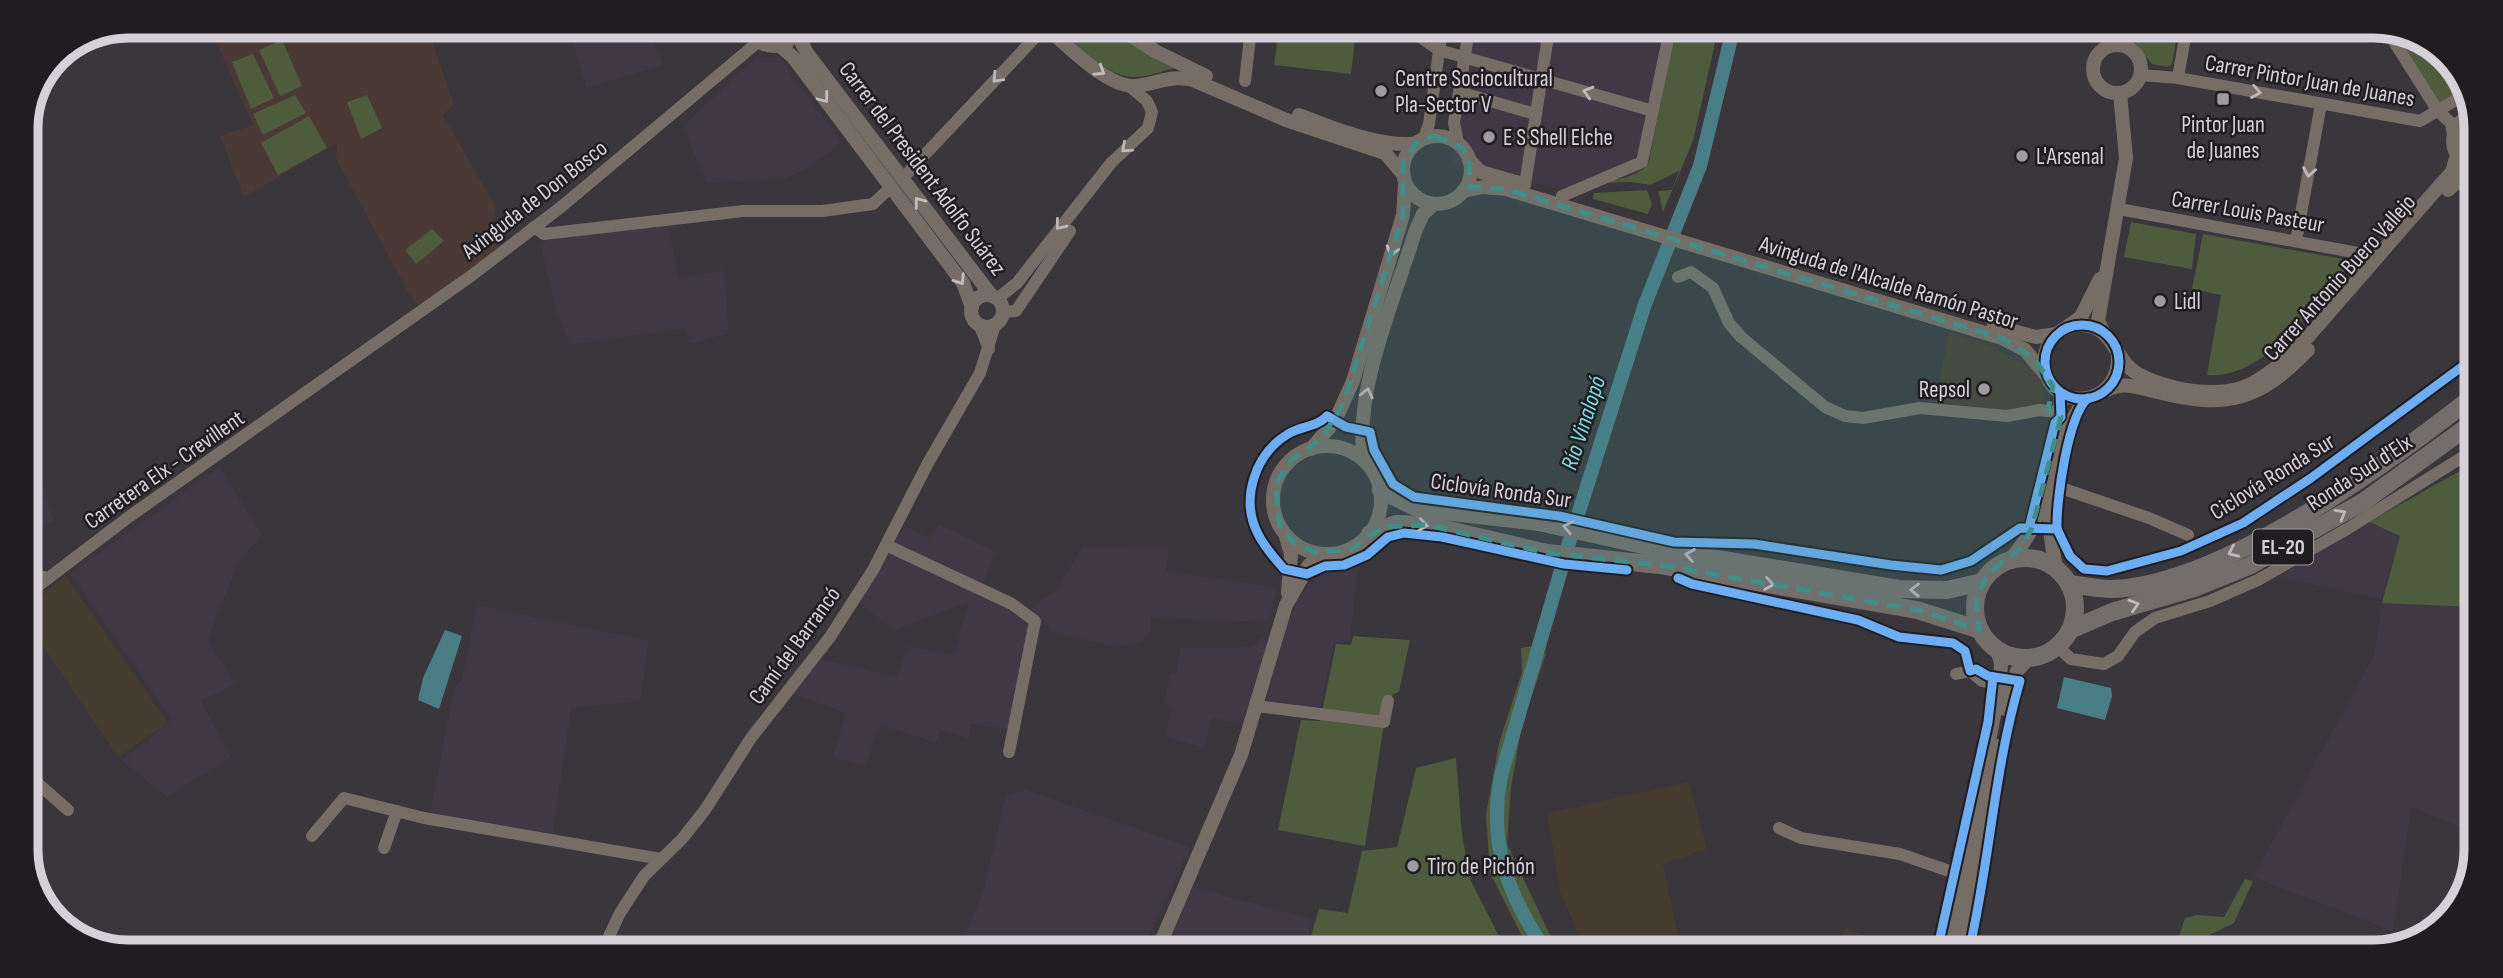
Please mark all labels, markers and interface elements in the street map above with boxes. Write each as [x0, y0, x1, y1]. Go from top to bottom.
street label: Carrer Pintor Juan de Juanes [2203, 49, 2417, 113]
street label: Carrer del President Adolfo Suárez [833, 56, 1012, 281]
one-way arrow [1093, 63, 1106, 76]
place label: Centre Sociocultural Pla-Sector V [1395, 65, 1553, 119]
one-way arrow [993, 70, 1006, 83]
marker: Centre Sociocultural Pla-Sector V [1373, 83, 1389, 99]
one-way arrow [2250, 84, 2262, 99]
one-way arrow [1582, 86, 1594, 101]
one-way arrow [815, 90, 828, 103]
marker: Pintor Juan de Juanes [2215, 91, 2231, 107]
place label: Pintor Juan de Juanes [2181, 111, 2265, 165]
place label: E S Shell Elche [1503, 124, 1613, 152]
marker: E S Shell Elche [1481, 129, 1497, 145]
street label: Avinguda de Don Bosco [455, 134, 613, 266]
one-way arrow [1121, 140, 1134, 152]
place label: L'Arsenal [2036, 143, 2104, 171]
marker: L'Arsenal [2014, 148, 2030, 164]
one-way arrow [2302, 166, 2317, 177]
street label: Carrer Louis Pasteur [2169, 185, 2327, 239]
street label: Carrer Antonio Buero Vallejo [2258, 189, 2422, 367]
one-way arrow [915, 197, 928, 210]
one-way arrow [1055, 218, 1068, 230]
street label: Avinguda de l'Alcalde Ramón Pastor [1755, 230, 2022, 336]
one-way arrow [1386, 245, 1401, 257]
one-way arrow [952, 272, 964, 285]
place label: Lidl [2174, 288, 2201, 316]
marker: Lidl [2152, 293, 2168, 309]
water label: Río Vinalopó [1555, 372, 1612, 474]
place label: Repsol [1919, 376, 1970, 404]
marker: Repsol [1976, 381, 1992, 397]
one-way arrow [1358, 387, 1373, 399]
street label: Carretera Elx - Crevillent [79, 404, 250, 535]
street label: Ciclovía Ronda Sur [2205, 427, 2340, 526]
street label: Ronda Sud d'Elx [2302, 428, 2418, 517]
street label: Ciclovía Ronda Sur [1429, 467, 1573, 515]
one-way arrow [2334, 509, 2347, 522]
one-way arrow [1417, 518, 1429, 533]
one-way arrow [1562, 521, 1574, 535]
road number: EL-20 [2253, 530, 2313, 564]
one-way arrow [2228, 544, 2241, 558]
one-way arrow [1684, 548, 1696, 563]
one-way arrow [1763, 576, 1775, 591]
street label: Camí del Barrancó [743, 581, 847, 710]
one-way arrow [1909, 582, 1920, 597]
one-way arrow [2128, 599, 2140, 614]
place label: Tiro de Pichón [1427, 853, 1535, 881]
marker: Tiro de Pichón [1405, 858, 1421, 874]

